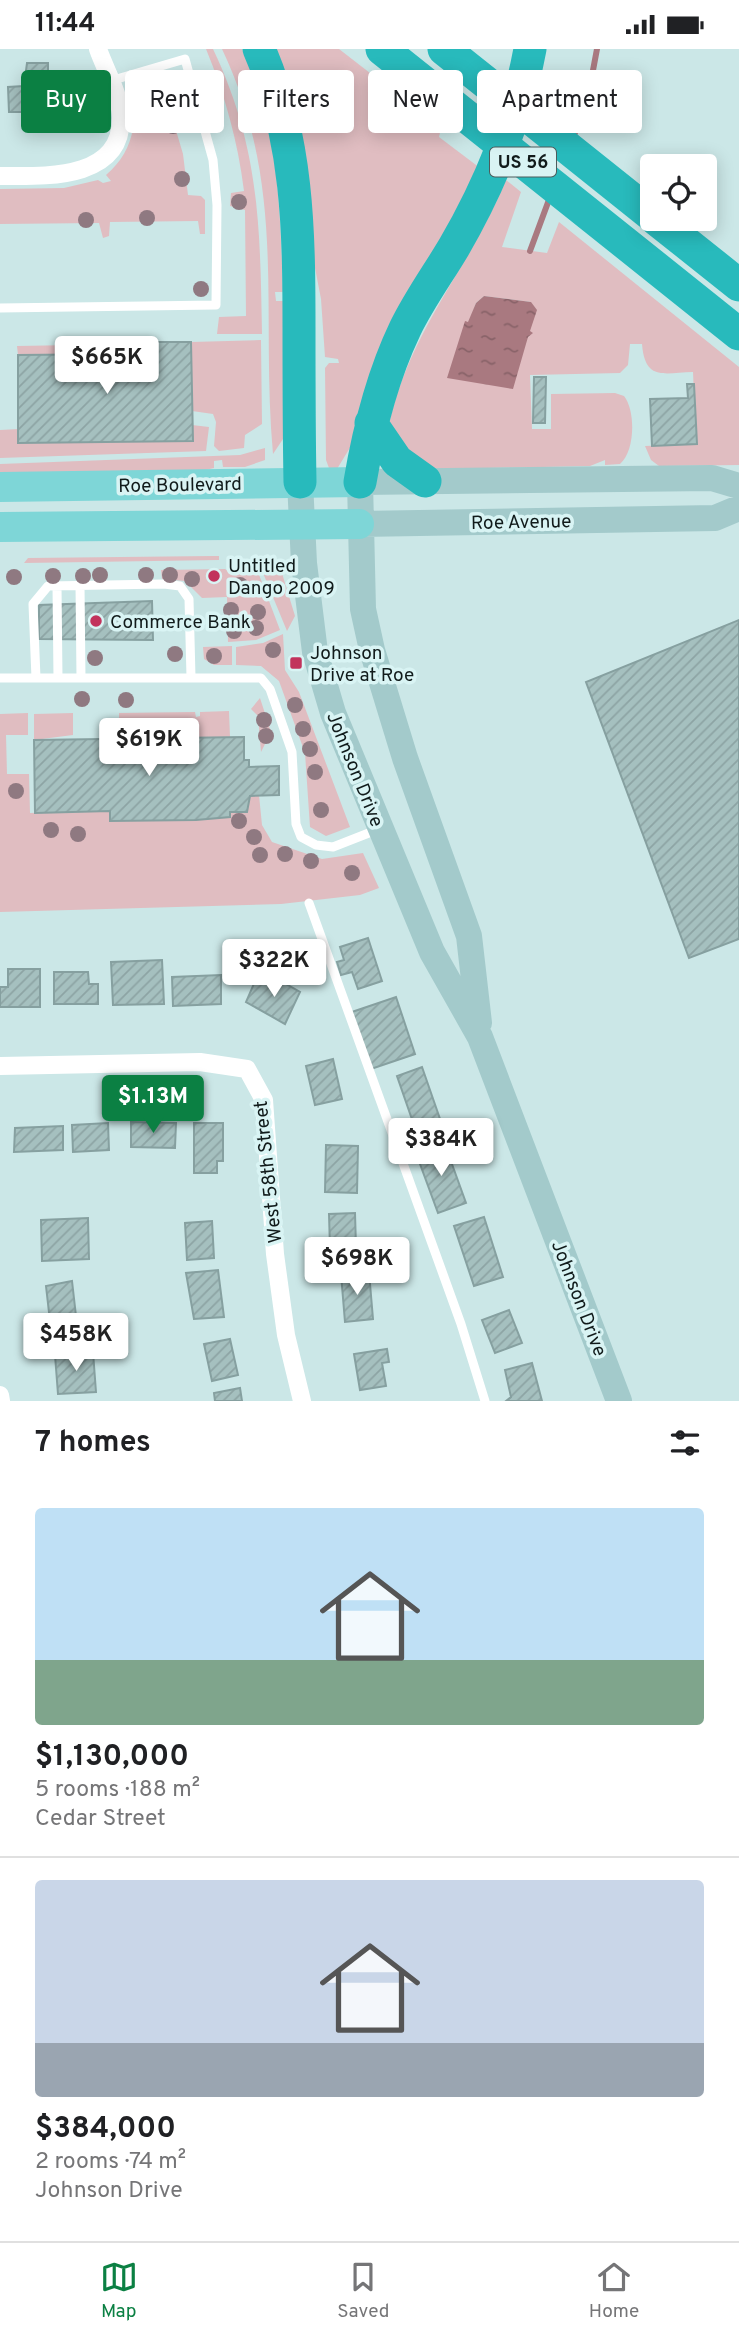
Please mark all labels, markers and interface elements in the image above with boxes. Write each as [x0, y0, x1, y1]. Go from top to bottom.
text: 11:44 [35, 8, 96, 41]
chip: Buy [21, 70, 111, 133]
chip: Rent [125, 70, 224, 133]
chip: Filters [238, 70, 354, 133]
chip: New [368, 70, 463, 133]
chip: Apartment [477, 70, 642, 133]
road number: US 56 [490, 147, 556, 177]
map controls [640, 154, 717, 231]
button: locate [640, 154, 717, 231]
pin: $665K [58, 337, 156, 396]
text: $665K [71, 344, 143, 373]
street label: Roe Boulevard [118, 473, 242, 499]
street label: Roe Avenue [471, 510, 571, 536]
place label: Untitled Dango 2009 [228, 555, 335, 601]
marker: Untitled Dango 2009 [206, 568, 222, 584]
place label: Commerce Bank [110, 611, 251, 635]
marker: Commerce Bank [88, 613, 104, 629]
place label: Johnson Drive at Roe [310, 642, 414, 688]
marker: Johnson Drive at Roe [288, 655, 304, 671]
street label: Johnson Drive [320, 709, 388, 831]
pin: $619K [100, 719, 198, 778]
text: $619K [115, 726, 183, 755]
pin: $322K [225, 939, 323, 999]
text: $322K [238, 947, 310, 976]
pin: $1.13M [96, 1075, 210, 1135]
text: $1.13M [118, 1083, 188, 1112]
street label: West 58th Street [250, 1099, 288, 1244]
pin: $384K [392, 1119, 490, 1178]
text: $384K [404, 1126, 478, 1155]
pin: $698K [308, 1237, 406, 1297]
street label: Johnson Drive [545, 1237, 611, 1360]
text: $698K [321, 1245, 393, 1274]
pin: $458K [27, 1313, 125, 1373]
text: $458K [39, 1321, 113, 1350]
icon: filters [666, 1424, 704, 1462]
text: 7 homes [35, 1425, 151, 1462]
icon: home [307, 1553, 433, 1679]
text: $1,130,000 [35, 1739, 189, 1776]
text: 5 rooms · 188 m² [35, 1776, 200, 1805]
text: Cedar Street [35, 1805, 166, 1834]
icon: home [307, 1925, 433, 2051]
text: $384,000 [35, 2111, 176, 2148]
text: 2 rooms · 74 m² [35, 2148, 186, 2177]
text: Johnson Drive [35, 2177, 183, 2206]
tab: Map [100, 2258, 138, 2324]
tab: Saved [337, 2258, 389, 2324]
tab: Home [589, 2258, 639, 2324]

